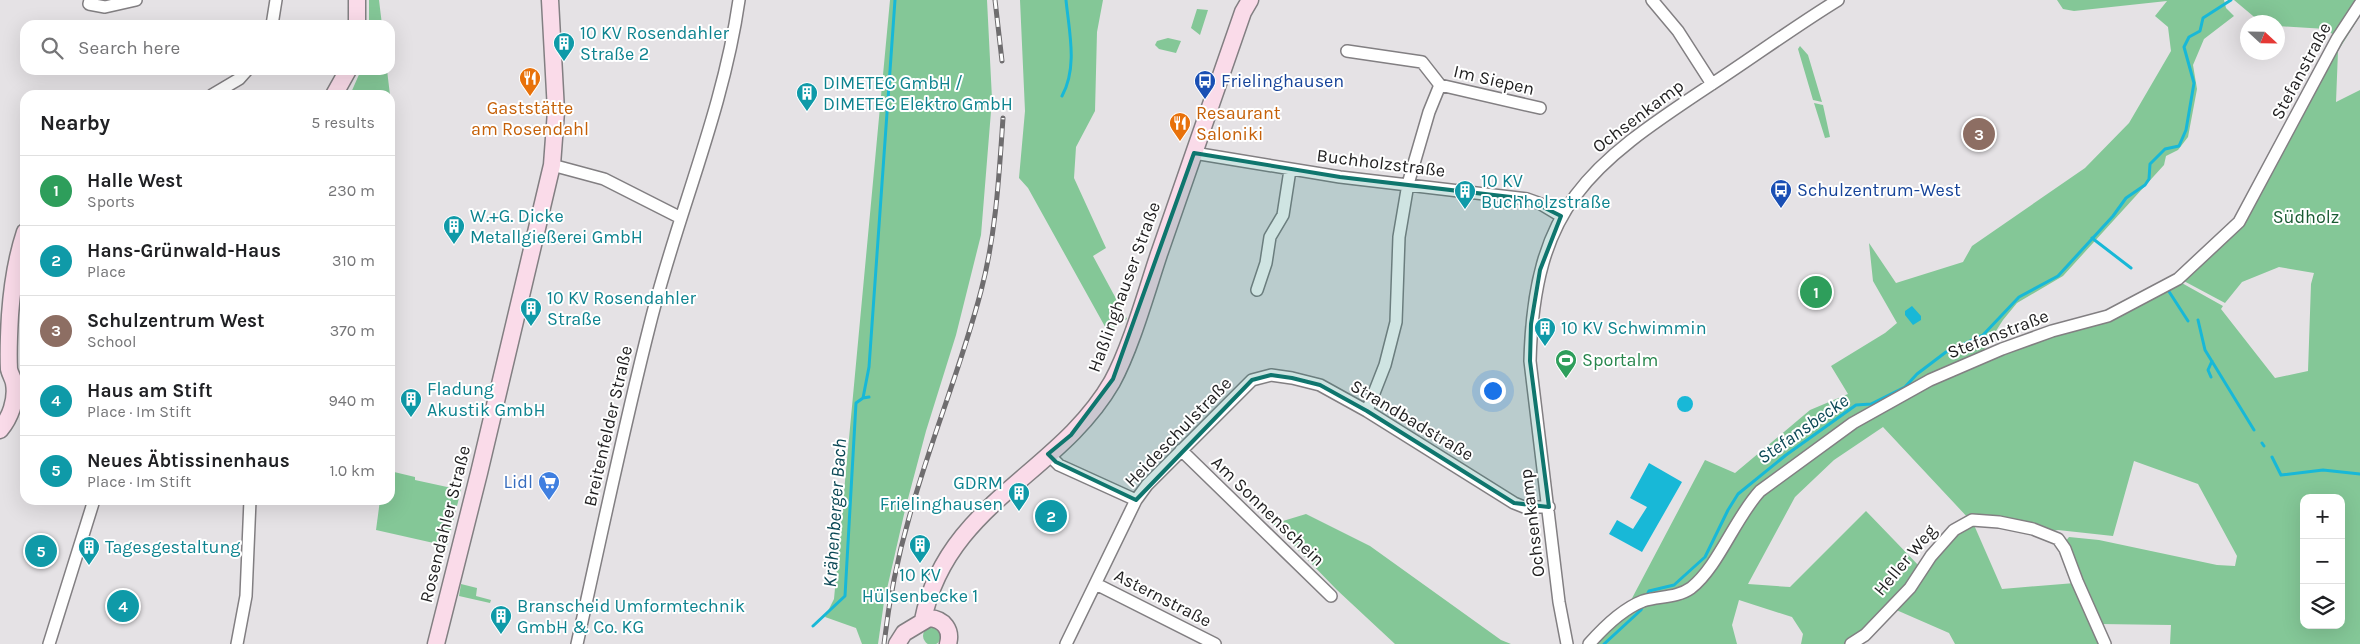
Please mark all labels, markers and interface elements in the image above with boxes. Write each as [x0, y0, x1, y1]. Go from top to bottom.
north arrow [2240, 15, 2285, 60]
street label: Stefanstraße [2266, 19, 2336, 123]
search box [20, 20, 395, 75]
place label: 10 KV Rosendahler Straße 2 [580, 22, 729, 65]
building icon: 10 KV Rosendahler Straße 2 [552, 31, 576, 62]
icon: search [38, 34, 66, 62]
text: Search here [78, 37, 180, 59]
street label: Im Siepen [1451, 60, 1537, 100]
restaurant icon: Gaststätte am Rosendahl [518, 66, 542, 97]
bus stop icon: Frielinghausen [1193, 69, 1217, 100]
place label: Frielinghausen [1221, 70, 1344, 92]
place label: DIMETEC GmbH / DIMETEC Elektro GmbH [823, 72, 1013, 115]
street label: Ochsenkamp [1588, 74, 1688, 158]
building icon: DIMETEC GmbH / DIMETEC Elektro GmbH [795, 81, 819, 112]
place label: Gaststätte am Rosendahl [471, 97, 589, 140]
place label: Resaurant Saloniki [1196, 102, 1281, 145]
text: Nearby [40, 111, 110, 135]
restaurant icon: Resaurant Saloniki [1168, 111, 1192, 142]
text: 5 results [311, 113, 375, 132]
pin: 3 [1963, 115, 1995, 153]
street label: Buchholzstraße [1315, 144, 1447, 182]
text: Halle West [87, 170, 183, 192]
place label: 10 KV Buchholzstraße [1481, 170, 1610, 213]
bus stop icon: Schulzentrum-West [1769, 178, 1793, 209]
building icon: 10 KV Buchholzstraße [1453, 179, 1477, 210]
place label: Schulzentrum-West [1797, 179, 1961, 201]
text: 1 [53, 181, 59, 200]
text: 230 m [328, 181, 375, 200]
text: Sports [87, 192, 135, 211]
street label: Haßlinghauser Straße [1083, 199, 1165, 375]
place label: W.+G. Dicke Metallgießerei GmbH [470, 205, 643, 248]
park label: Südholz [2273, 206, 2339, 228]
building icon: W.+G. Dicke Metallgießerei GmbH [442, 214, 466, 245]
text: Hans-Grünwald-Haus [87, 240, 281, 262]
text: 2 [51, 251, 61, 270]
text: 310 m [332, 251, 375, 270]
text: Place [87, 262, 126, 281]
pin: 1 [1800, 273, 1832, 311]
place label: 10 KV Rosendahler Straße [547, 287, 696, 330]
building icon: 10 KV Rosendahler Straße [519, 296, 543, 327]
street label: Stefanstraße [1944, 305, 2052, 363]
text: Schulzentrum West [87, 310, 265, 332]
building icon: 10 KV Schwimmin [1533, 316, 1557, 347]
place label: 10 KV Schwimmin [1561, 317, 1707, 339]
text: 3 [51, 321, 61, 340]
text: 370 m [330, 321, 375, 340]
text: School [87, 332, 137, 351]
street label: Breitenfelder Straße [579, 343, 637, 509]
sports icon: Sportalm [1554, 348, 1578, 379]
place label: Sportalm [1582, 349, 1658, 371]
street label: Heideschulstraße [1120, 372, 1236, 492]
street label: Strandbadstraße [1346, 375, 1478, 465]
place label: Fladung Akustik GmbH [427, 378, 546, 421]
your location [1480, 378, 1506, 404]
text: Haus am Stift [87, 380, 213, 402]
building icon: Fladung Akustik GmbH [399, 387, 423, 418]
water label: Stefansbecke [1753, 389, 1853, 469]
text: 4 [51, 391, 61, 410]
text: 940 m [329, 391, 375, 410]
text: Place · Im Stift [87, 402, 191, 421]
water label: Krähenberger Bach [819, 438, 851, 588]
street label: Rosendahler Straße [415, 443, 475, 605]
text: Neues Äbtissinenhaus [87, 450, 290, 472]
street label: Am Sonnenschein [1207, 451, 1329, 571]
text: 5 [51, 461, 61, 480]
text: 1.0 km [330, 461, 375, 480]
street label: Ochsenkamp [1514, 468, 1550, 578]
supermarket icon: Lidl [537, 470, 561, 501]
place label: Lidl [504, 471, 533, 493]
text: Place · Im Stift [87, 472, 191, 491]
place label: GDRM Frielinghausen [880, 472, 1003, 515]
building icon: GDRM Frielinghausen [1007, 481, 1031, 512]
map controls [2300, 494, 2345, 629]
button: + [2300, 494, 2345, 539]
pin: 2 [1035, 497, 1067, 535]
street label: Heller Weg [1869, 520, 1941, 600]
pin: 5 [25, 532, 57, 570]
building icon: 10 KV Hülsenbecke 1 [908, 533, 932, 564]
building icon: Tagesgestaltung [77, 535, 101, 566]
place label: Tagesgestaltung [105, 536, 241, 558]
button: − [2300, 539, 2345, 584]
place label: 10 KV Hülsenbecke 1 [862, 564, 978, 607]
street label: Asternstraße [1111, 564, 1215, 632]
button: layers [2300, 584, 2345, 629]
pin: 4 [107, 587, 139, 625]
place label: Branscheid Umformtechnik GmbH & Co. KG [517, 595, 745, 638]
building icon: Branscheid Umformtechnik GmbH & Co. KG [489, 604, 513, 635]

